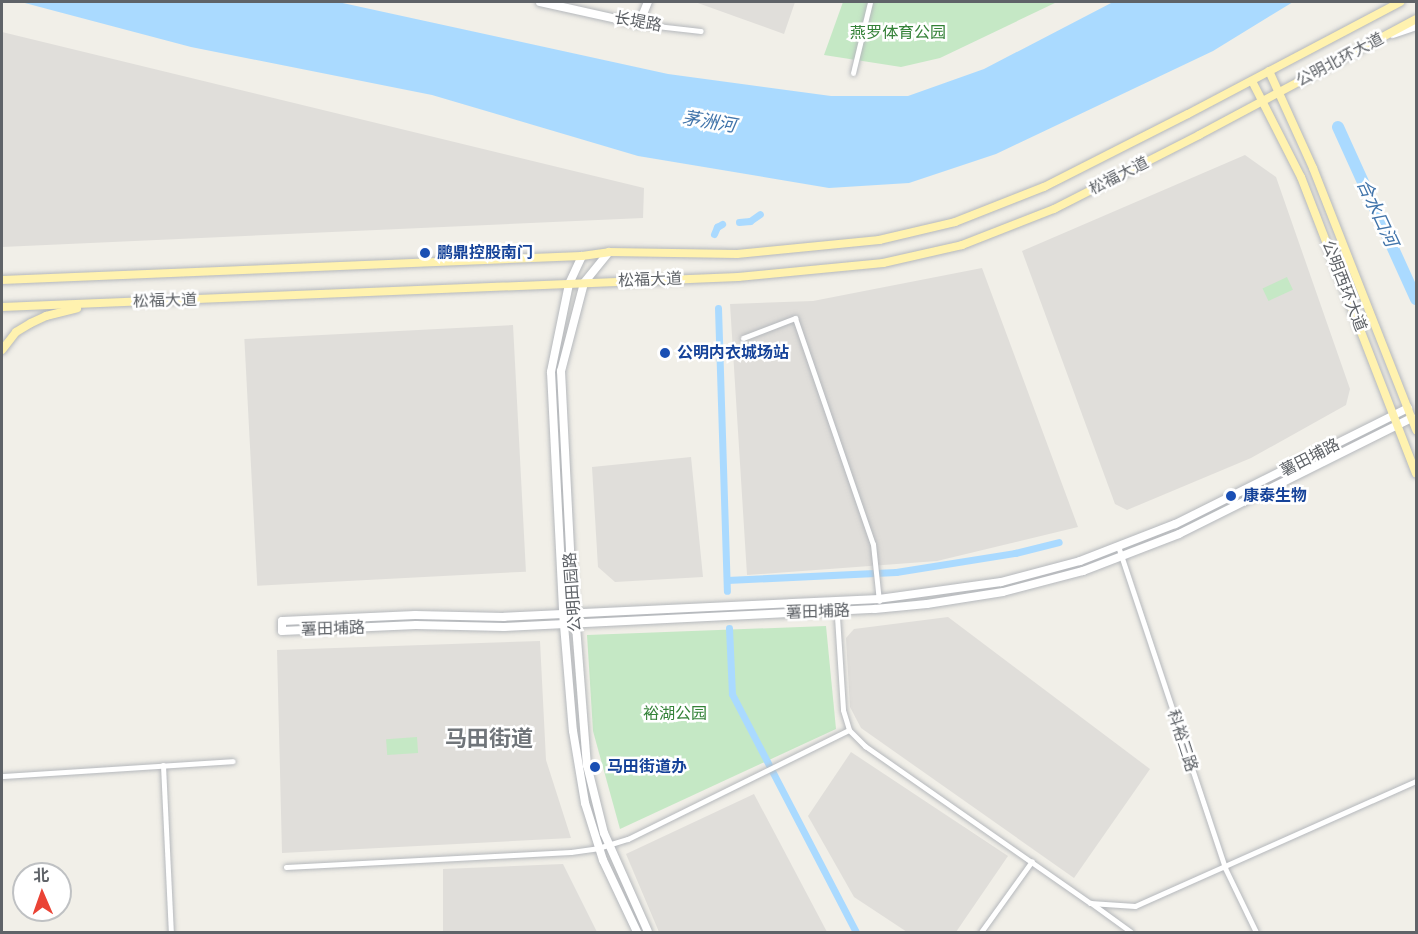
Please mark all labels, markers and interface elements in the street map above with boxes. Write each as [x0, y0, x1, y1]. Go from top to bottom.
street label: 长堤路 [613, 8, 663, 36]
park label: 燕罗体育公园 [850, 23, 946, 43]
street label: 公明北环大道 [1293, 29, 1387, 91]
water label: 茅洲河 [681, 107, 737, 137]
street label: 松福大道 [1086, 153, 1152, 199]
water label: 合水口河 [1352, 176, 1402, 250]
street label: 公明西环大道 [1318, 238, 1370, 334]
place label: 鹏鼎控股南门 [437, 243, 533, 263]
marker: 鹏鼎控股南门 [418, 246, 432, 260]
street label: 松福大道 [618, 269, 682, 291]
street label: 松福大道 [133, 290, 197, 312]
place label: 公明内衣城场站 [677, 343, 789, 363]
marker: 公明内衣城场站 [658, 346, 672, 360]
street label: 薯田埔路 [1277, 435, 1343, 481]
place label: 康泰生物 [1243, 486, 1307, 506]
marker: 康泰生物 [1224, 489, 1238, 503]
street label: 公明田园路 [561, 551, 585, 633]
street label: 薯田埔路 [786, 601, 850, 623]
street label: 薯田埔路 [301, 618, 365, 640]
park label: 裕湖公园 [643, 704, 707, 724]
street label: 科裕三路 [1163, 708, 1201, 774]
district label: 马田街道 [445, 726, 533, 752]
place label: 马田街道办 [607, 757, 687, 777]
marker: 马田街道办 [588, 760, 602, 774]
north arrow [12, 862, 72, 922]
text: 北 [33, 866, 50, 885]

